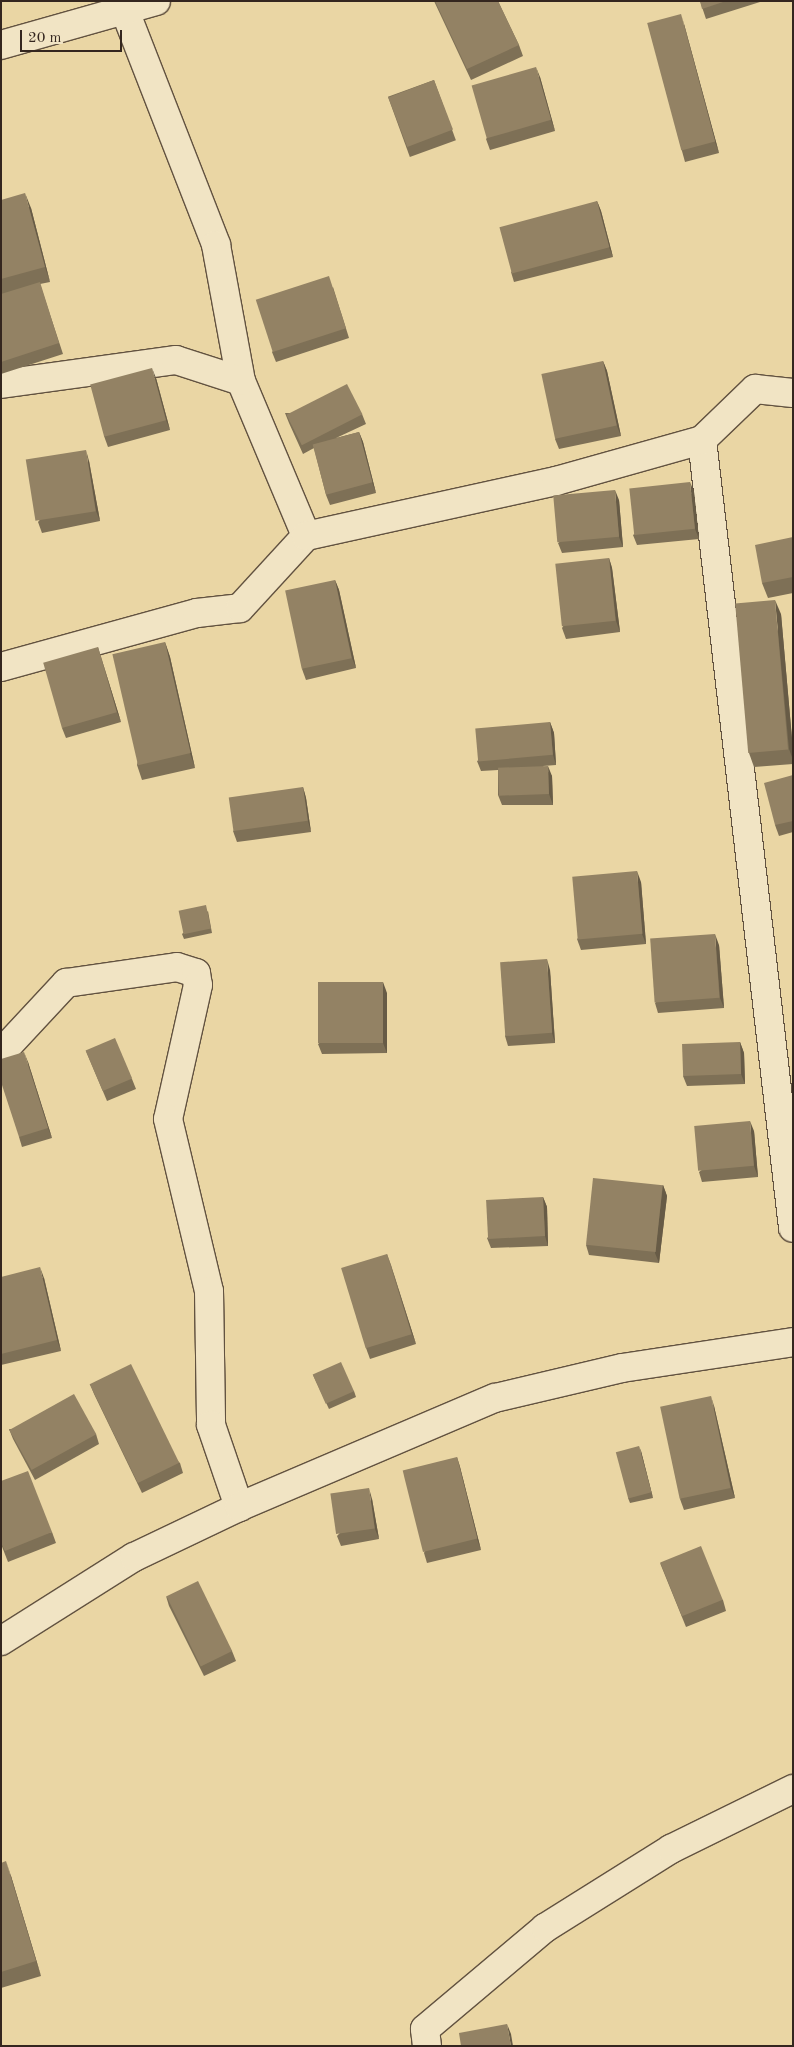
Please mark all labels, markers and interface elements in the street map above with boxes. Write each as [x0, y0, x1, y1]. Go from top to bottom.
scale bar [22, 20, 125, 52]
text: 20 m [28, 31, 62, 46]

